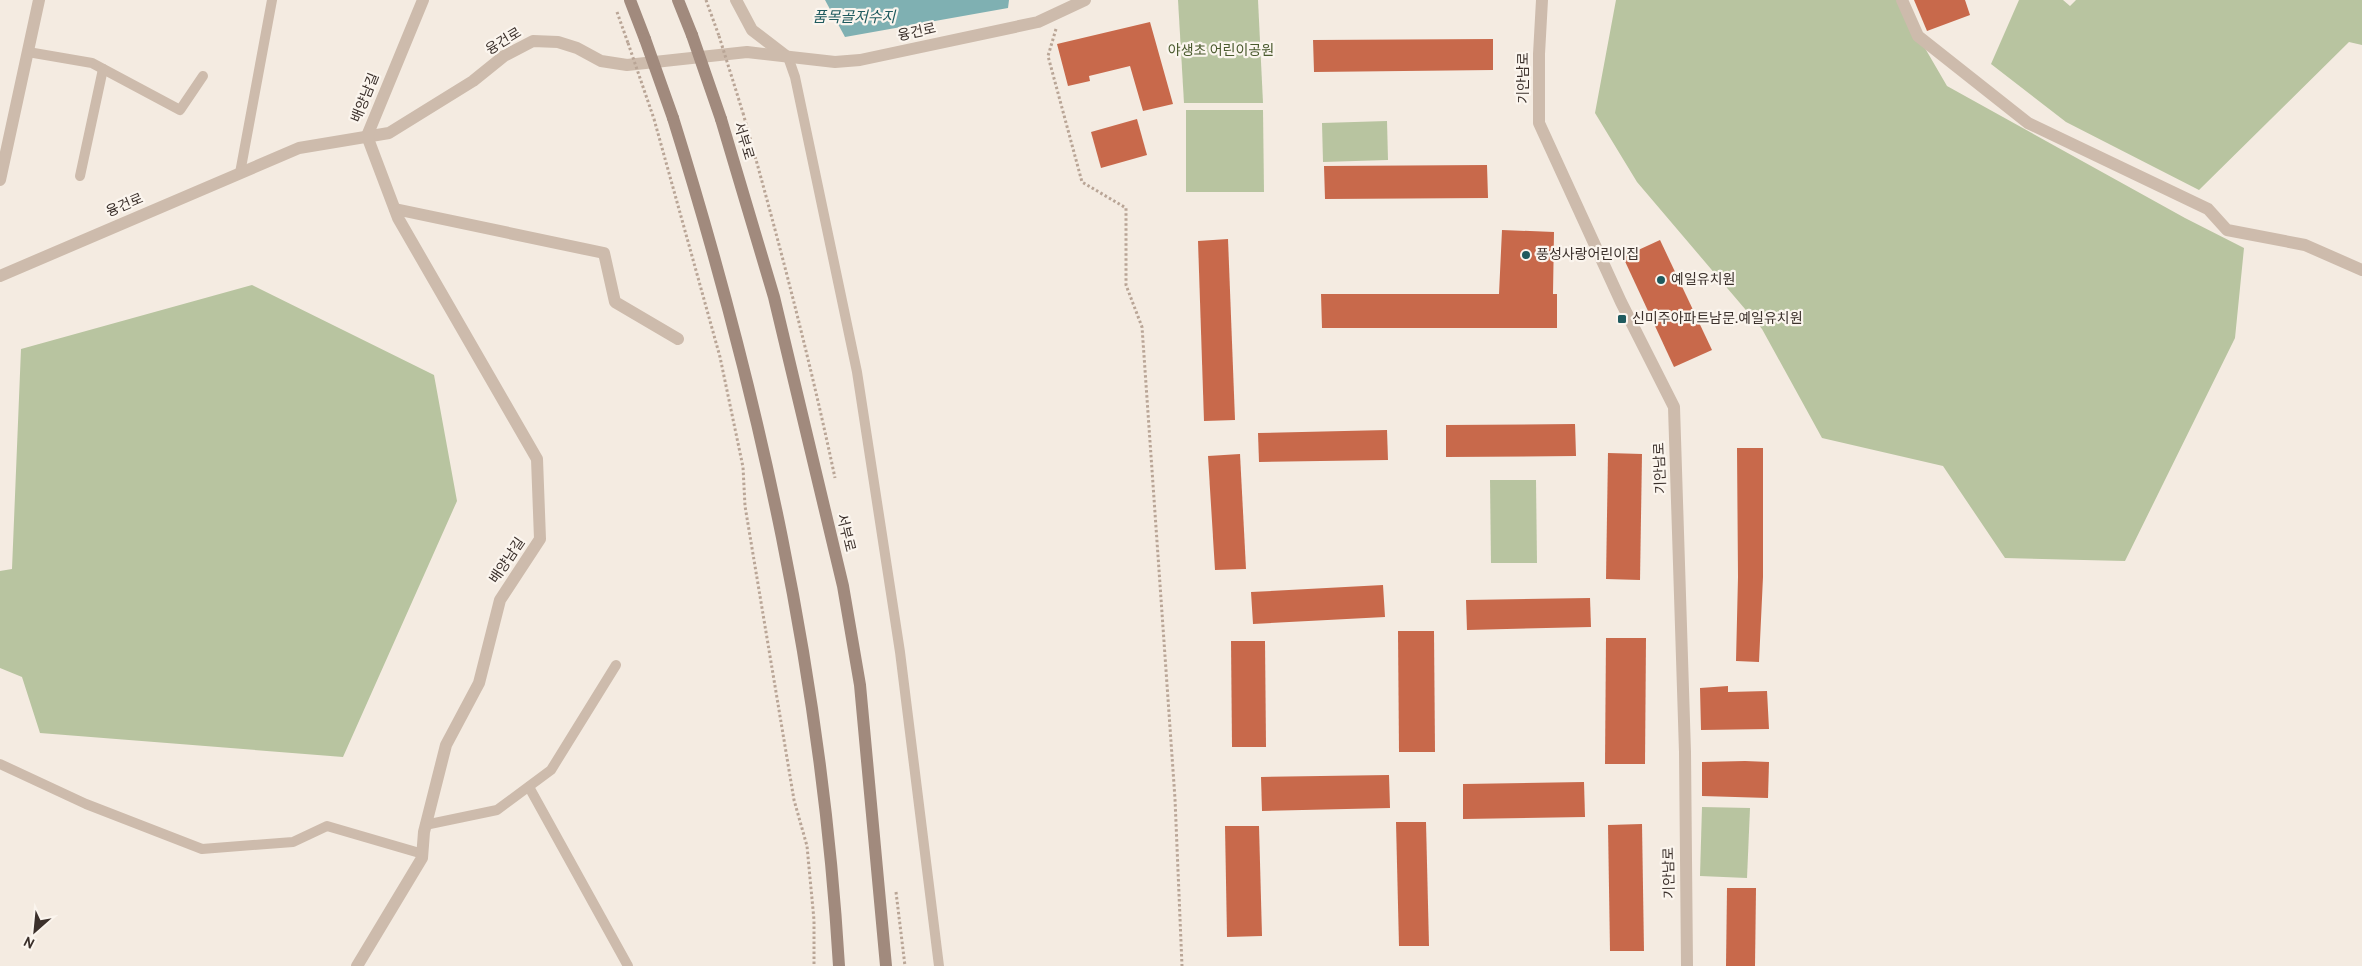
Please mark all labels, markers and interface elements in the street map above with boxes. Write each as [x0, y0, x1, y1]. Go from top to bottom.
water label: 품목골저수지 [813, 9, 897, 28]
street label: 융건로 [896, 21, 938, 45]
street label: 융건로 [483, 25, 525, 59]
park label: 야생초 어린이공원 [1168, 43, 1274, 60]
street label: 기안남로 [1516, 52, 1533, 104]
street label: 배양남길 [348, 71, 384, 125]
street label: 서부로 [729, 120, 757, 162]
street label: 융건로 [104, 191, 146, 221]
place label: 풍성사랑어린이집 [1536, 247, 1639, 264]
marker: 풍성사랑어린이집 [1520, 249, 1532, 261]
place label: 예일유치원 [1671, 272, 1735, 289]
marker: 예일유치원 [1655, 274, 1667, 286]
place label: 신미주아파트남문.예일유치원 [1632, 311, 1803, 328]
marker: 신미주아파트남문.예일유치원 [1616, 313, 1628, 325]
street label: 기안남로 [1652, 442, 1670, 494]
street label: 서부로 [832, 512, 858, 554]
street label: 배양남길 [487, 535, 529, 587]
street label: 기안남로 [1661, 847, 1679, 899]
north arrow [10, 906, 60, 956]
text: N [21, 931, 38, 951]

